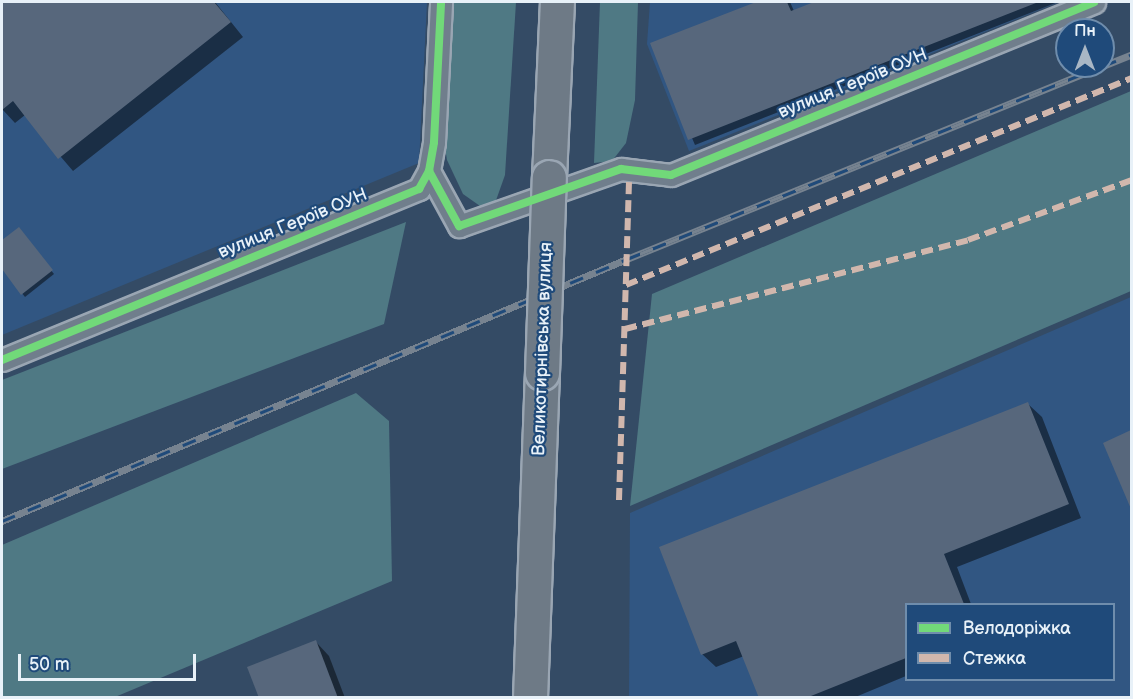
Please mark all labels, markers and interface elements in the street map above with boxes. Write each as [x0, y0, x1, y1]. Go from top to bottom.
north arrow [1055, 18, 1115, 78]
text: Пн [1074, 22, 1096, 41]
street label: вулиця Героїв ОУН [775, 44, 931, 124]
street label: вулиця Героїв ОУН [215, 184, 371, 264]
street label: Великотирнівська вулиця [528, 242, 558, 456]
legend [905, 603, 1115, 681]
text: Велодоріжка [963, 618, 1071, 639]
scale bar [21, 642, 200, 680]
text: Стежка [963, 648, 1026, 669]
text: 50 m [29, 654, 70, 675]

